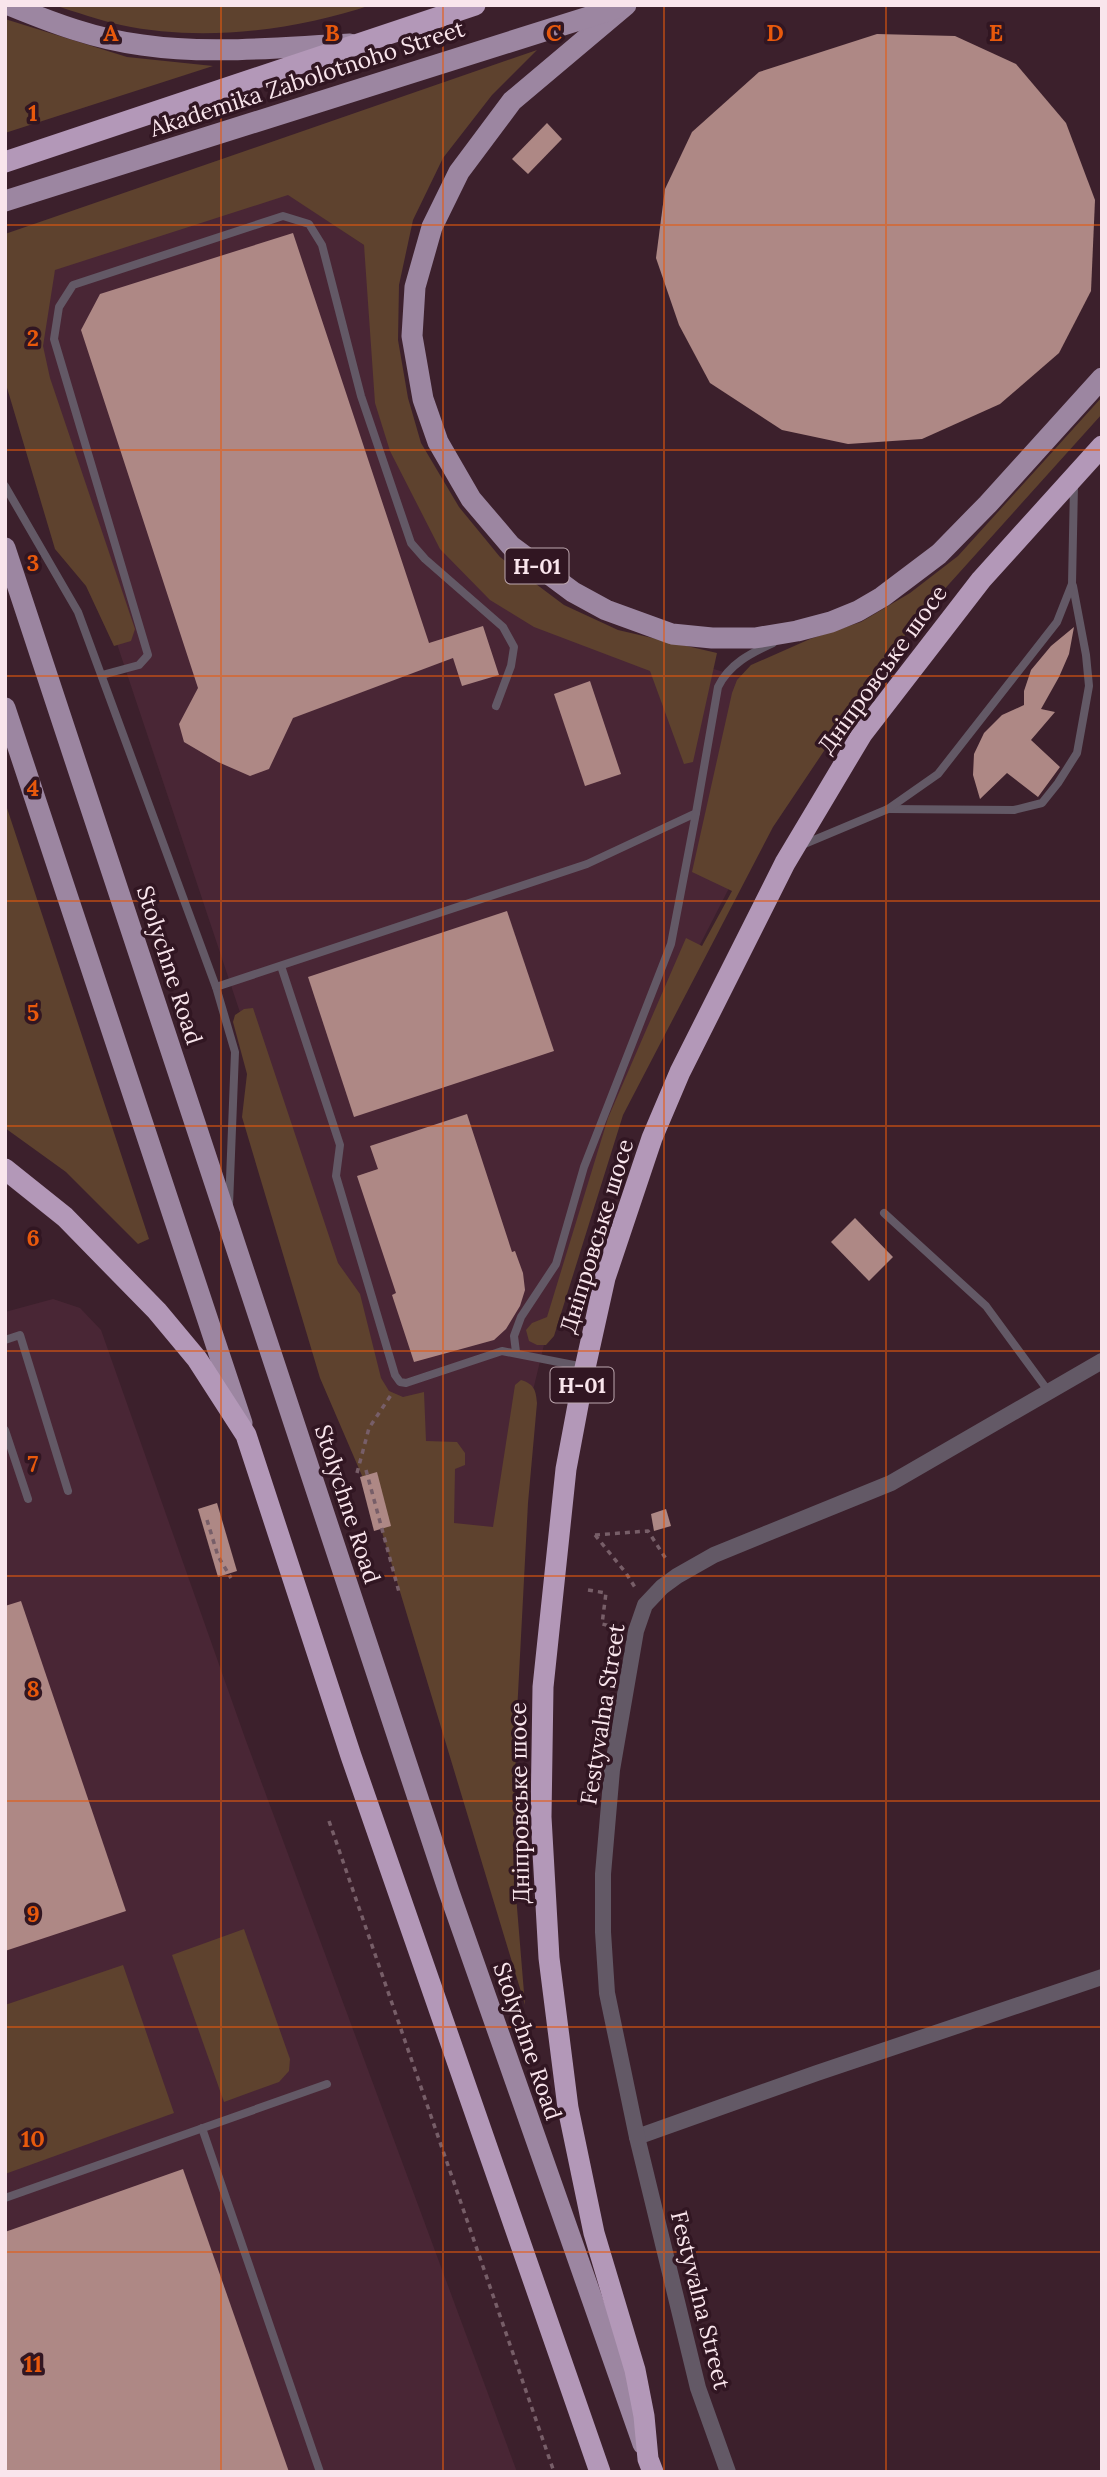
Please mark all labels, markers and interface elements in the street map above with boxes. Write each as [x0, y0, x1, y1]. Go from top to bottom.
street label: Akademika Zabolotnoho Street [145, 13, 468, 143]
text: A [103, 18, 119, 47]
text: B [324, 18, 340, 47]
text: C [546, 18, 562, 47]
text: D [766, 18, 784, 47]
text: E [989, 18, 1003, 47]
text: 1 [28, 98, 38, 127]
text: 2 [27, 323, 39, 352]
text: 3 [27, 548, 39, 577]
road number: Н-01 [505, 548, 568, 584]
street label: Дніпровське шосе [811, 579, 953, 759]
text: 4 [27, 773, 39, 802]
street label: Stolychne Road [131, 882, 209, 1048]
text: 5 [27, 998, 39, 1027]
street label: Дніпровське шосе [553, 1135, 639, 1337]
text: 6 [26, 1223, 40, 1252]
road number: Н-01 [550, 1368, 614, 1402]
street label: Stolychne Road [309, 1421, 387, 1587]
text: 7 [28, 1449, 39, 1478]
street label: Festyvalna Street [573, 1621, 631, 1807]
text: 8 [26, 1674, 40, 1703]
street label: Дніпровське шосе [503, 1702, 535, 1904]
text: 9 [26, 1899, 40, 1928]
street label: Stolychne Road [487, 1958, 569, 2124]
text: 10 [21, 2124, 45, 2153]
street label: Festyvalna Street [665, 2208, 737, 2392]
text: 11 [24, 2349, 42, 2378]

